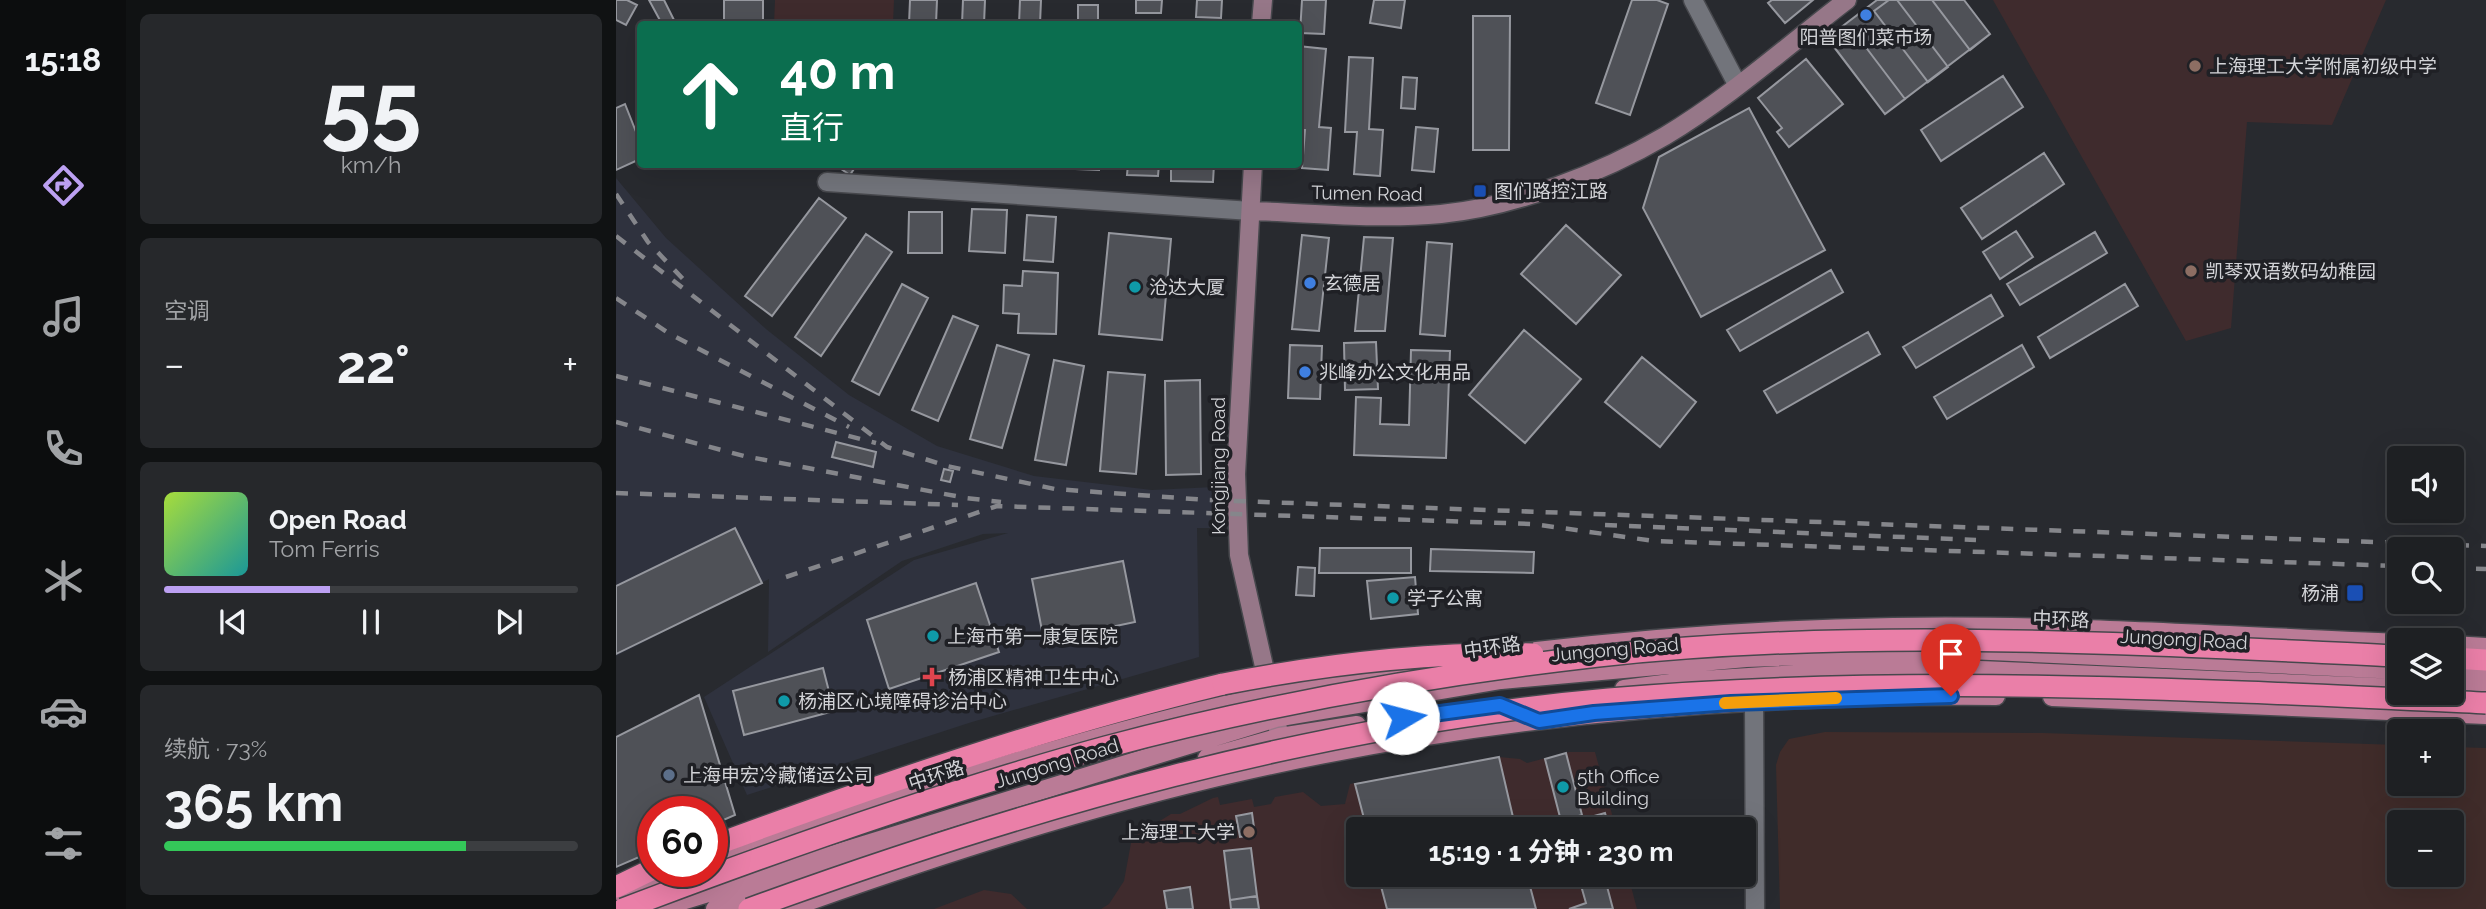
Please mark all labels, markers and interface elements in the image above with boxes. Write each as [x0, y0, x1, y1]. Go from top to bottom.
marker: 阳普图们菜市场 [1858, 7, 1874, 23]
place label: 阳普图们菜市场 [1799, 26, 1933, 48]
text: 15:18 [25, 41, 101, 78]
text: 40 m [780, 43, 895, 100]
icon: ahead [665, 49, 756, 140]
text: 55 [321, 52, 421, 159]
place label: 上海理工大学附属初级中学 [2209, 55, 2437, 77]
marker: 上海理工大学附属初级中学 [2187, 58, 2203, 74]
text: 直行 [780, 109, 844, 146]
text: km/h [341, 151, 401, 178]
icon: directions [39, 161, 88, 210]
place label: 图们路控江路 [1494, 180, 1608, 202]
street label: Tumen Road [1311, 181, 1423, 205]
marker: 图们路控江路 [1472, 183, 1488, 199]
place label: 凯琴双语数码幼稚园 [2205, 260, 2376, 282]
marker: 凯琴双语数码幼稚园 [2183, 263, 2199, 279]
place label: 玄德居 [1324, 272, 1381, 294]
marker: 玄德居 [1302, 275, 1318, 291]
place label: 沧达大厦 [1149, 276, 1225, 298]
marker: 沧达大厦 [1127, 279, 1143, 295]
icon: music [39, 292, 88, 341]
text: 空调 [164, 297, 210, 324]
text: 22° [337, 334, 410, 395]
text: − [164, 342, 184, 387]
text: + [562, 342, 578, 387]
place label: 兆峰办公文化用品 [1319, 361, 1471, 383]
marker: 兆峰办公文化用品 [1297, 364, 1313, 380]
street label: Kongjiang Road [1207, 397, 1229, 535]
icon: phone [39, 424, 88, 473]
map controls [2387, 446, 2464, 887]
button: sound [2387, 446, 2464, 523]
text: Open Road [269, 505, 407, 535]
text: Tom Ferris [269, 535, 380, 562]
button: search [2387, 537, 2464, 614]
icon: climate [39, 556, 88, 605]
place label: 杨浦 [2301, 582, 2339, 604]
marker: 杨浦 [2345, 583, 2365, 603]
place label: 学子公寓 [1407, 587, 1483, 609]
marker: 学子公寓 [1385, 590, 1401, 606]
icon: previous [214, 603, 252, 641]
icon: pause [352, 603, 390, 641]
icon: next [490, 603, 528, 641]
street label: 中环路 [2032, 607, 2090, 631]
pin [1921, 624, 1981, 696]
place label: 上海市第一康复医院 [947, 625, 1118, 647]
street label: Jungong Road [2120, 625, 2248, 653]
marker: 上海市第一康复医院 [925, 628, 941, 644]
button: layers [2387, 628, 2464, 705]
street label: 中环路 [1462, 632, 1522, 662]
street label: Jungong Road [1550, 632, 1680, 666]
icon: arrive [1932, 635, 1970, 673]
place label: 杨浦区精神卫生中心 [948, 666, 1119, 688]
marker: 杨浦区精神卫生中心 [922, 667, 942, 687]
position arrow [1366, 681, 1440, 755]
icon: car [39, 687, 88, 736]
place label: 杨浦区心境障碍诊治中心 [798, 690, 1007, 712]
marker: 杨浦区心境障碍诊治中心 [776, 693, 792, 709]
button: + [2387, 719, 2464, 796]
street label: Jungong Road [993, 734, 1121, 792]
text: 续航 · 73% [164, 735, 267, 762]
street label: 中环路 [905, 756, 967, 794]
place label: 上海申宏冷藏储运公司 [683, 764, 873, 786]
place label: 5th Office Building [1577, 765, 1659, 809]
marker: 上海申宏冷藏储运公司 [661, 767, 677, 783]
text: 365 km [164, 772, 343, 833]
marker: 5th Office Building [1555, 779, 1571, 795]
speed limit sign: 60 [637, 796, 728, 887]
button: − [2387, 810, 2464, 887]
icon: filters [39, 819, 88, 868]
place label: 上海理工大学 [1121, 821, 1235, 843]
marker: 上海理工大学 [1241, 824, 1257, 840]
text: 15:19 · 1 分钟 · 230 m [1428, 837, 1674, 867]

